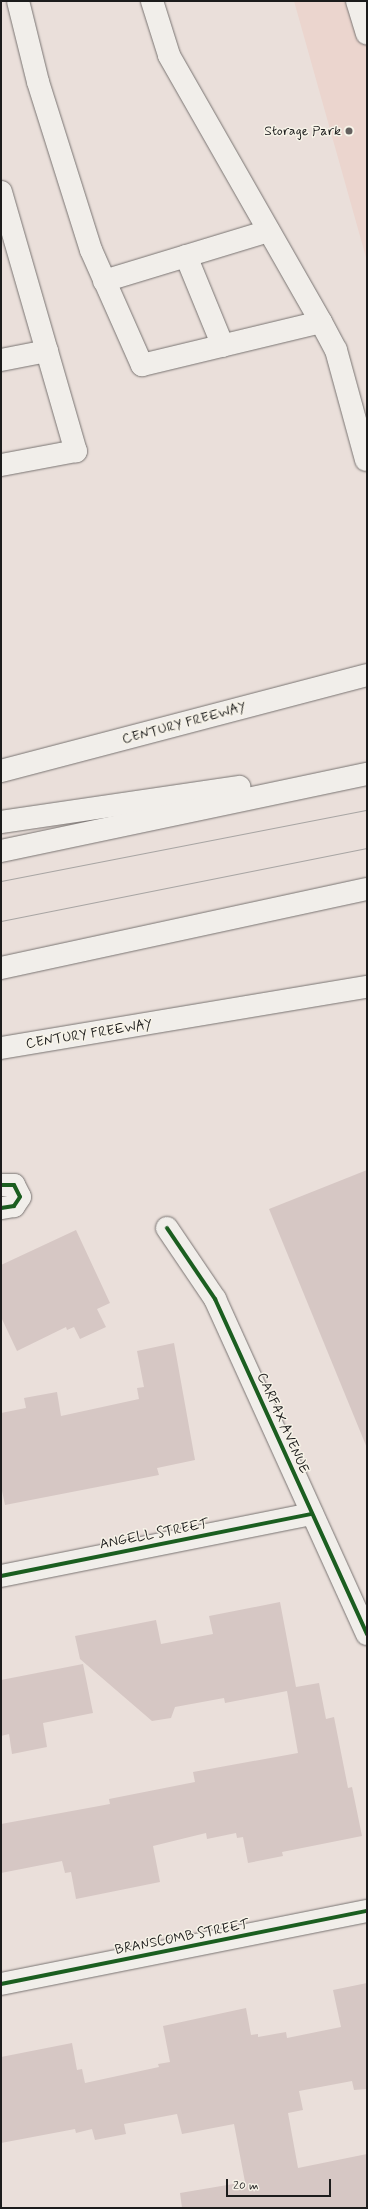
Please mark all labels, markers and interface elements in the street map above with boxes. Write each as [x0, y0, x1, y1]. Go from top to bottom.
place label: Storage Park [265, 123, 341, 139]
marker: Storage Park [344, 126, 354, 136]
street label: CENTURY FREEWAY [120, 698, 248, 748]
street label: CENTURY FREEWAY [24, 1016, 154, 1052]
street label: CARFAX AVENUE [253, 1369, 313, 1477]
street label: ANGELL STREET [98, 1515, 210, 1553]
street label: BRANSCOMB STREET [113, 1916, 251, 1958]
scale bar [228, 2171, 333, 2197]
text: 20 m [233, 2178, 259, 2194]

